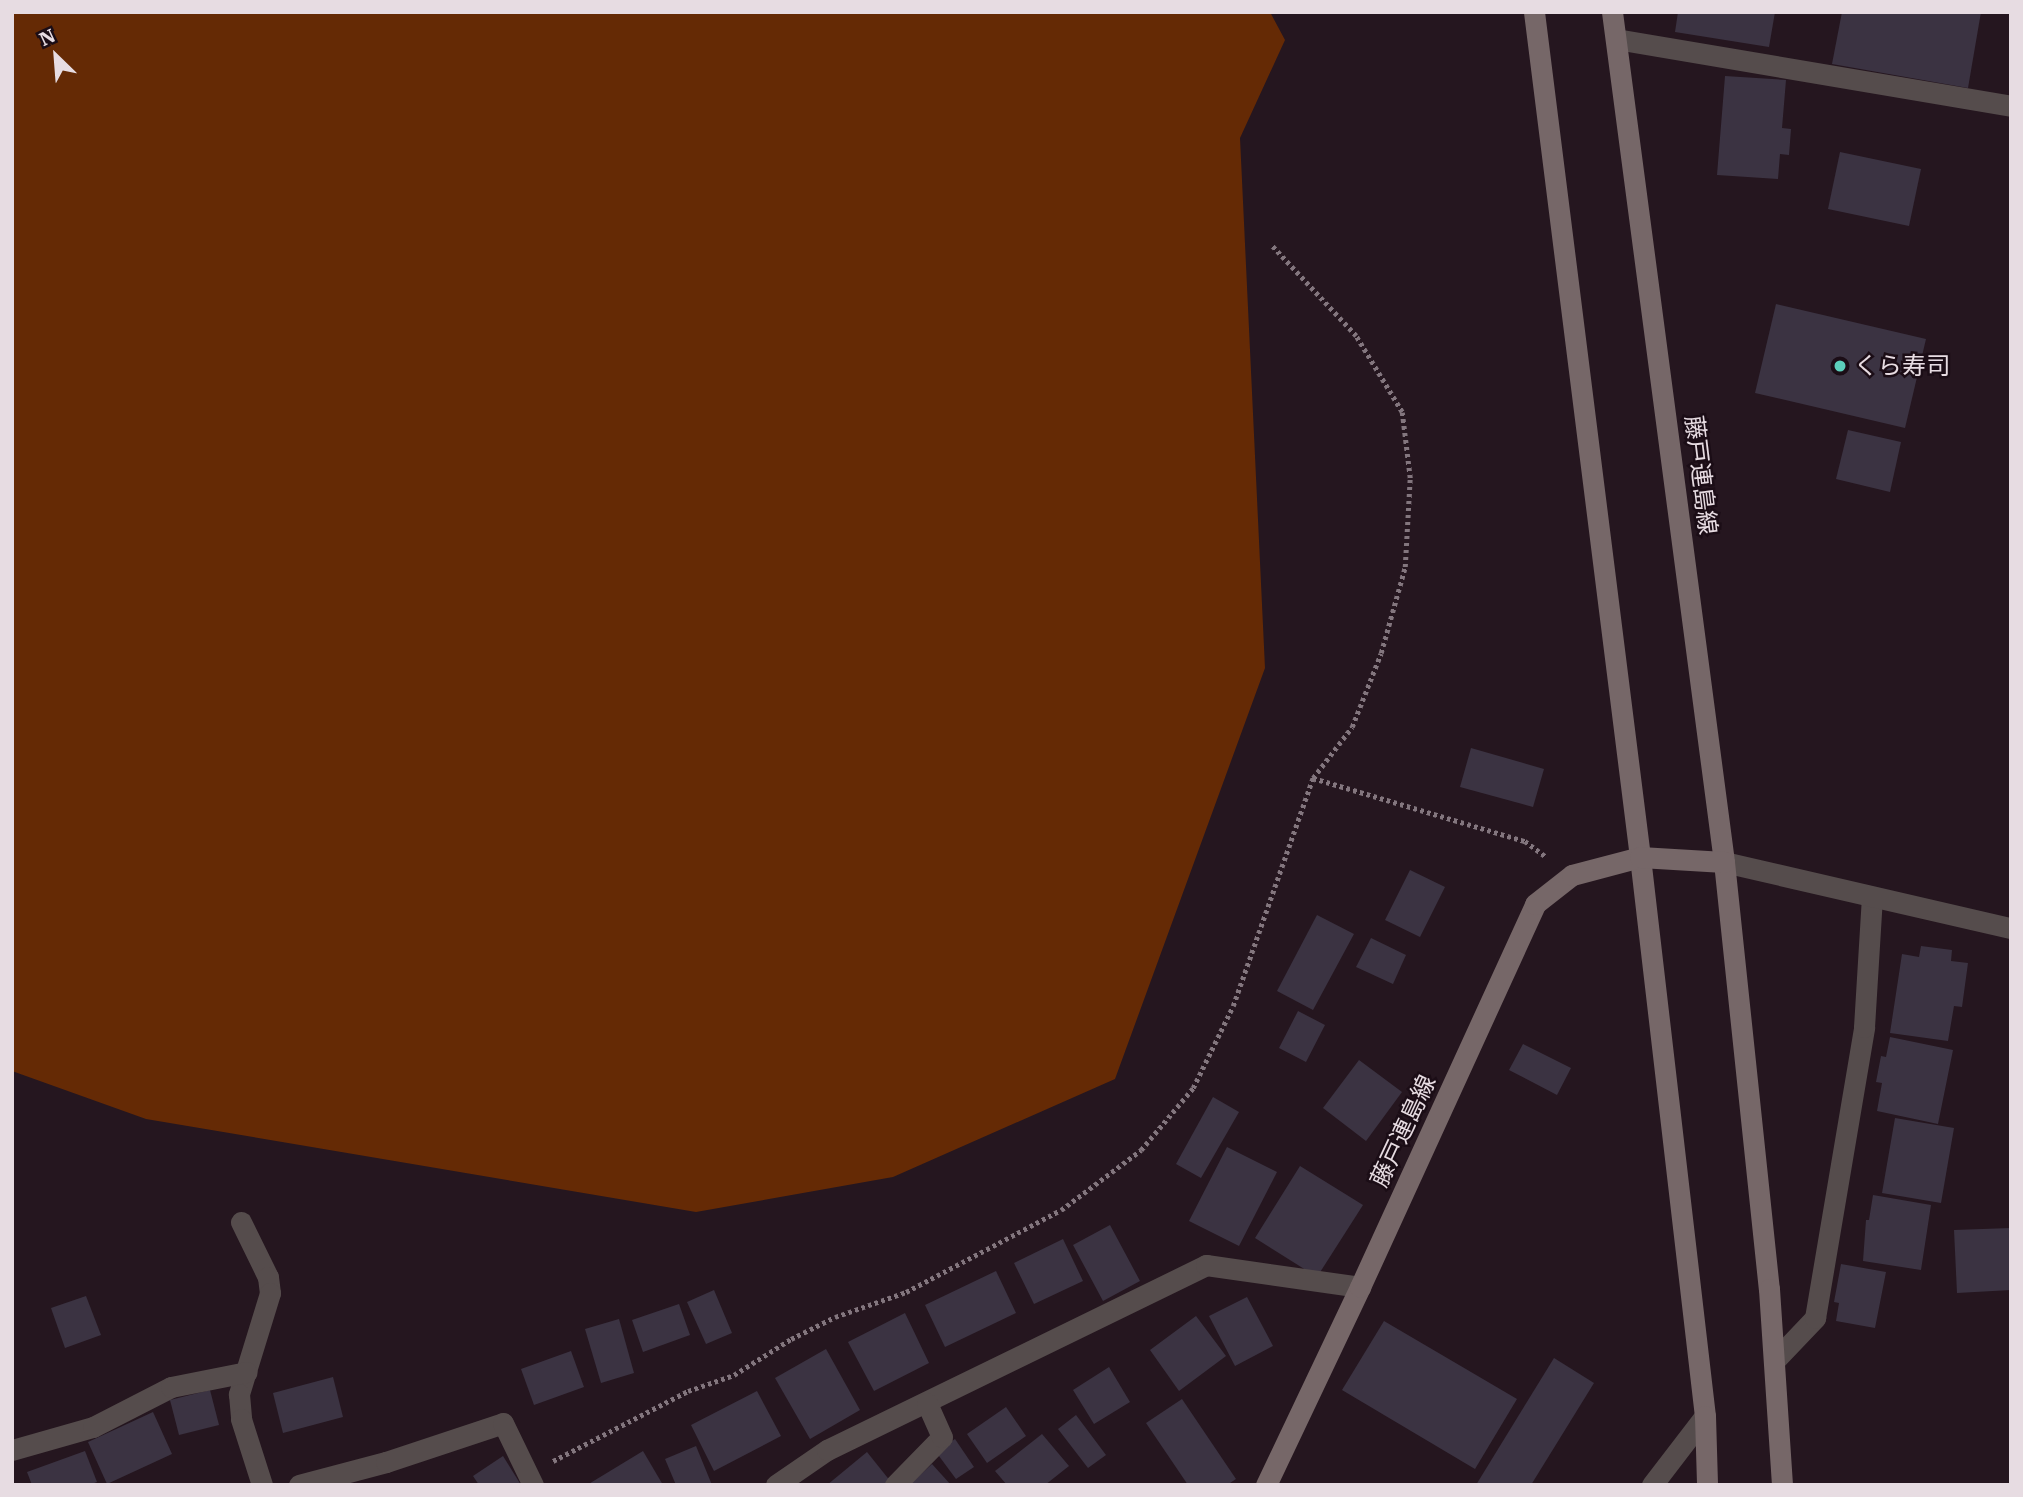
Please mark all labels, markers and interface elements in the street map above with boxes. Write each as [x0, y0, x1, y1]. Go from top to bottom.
north arrow [21, 21, 91, 91]
text: N [35, 23, 59, 51]
place label: くら寿司 [1854, 352, 1950, 380]
marker: くら寿司 [1832, 358, 1848, 374]
street label: 藤戸連島線 [1679, 414, 1723, 536]
street label: 藤戸連島線 [1365, 1071, 1441, 1191]

